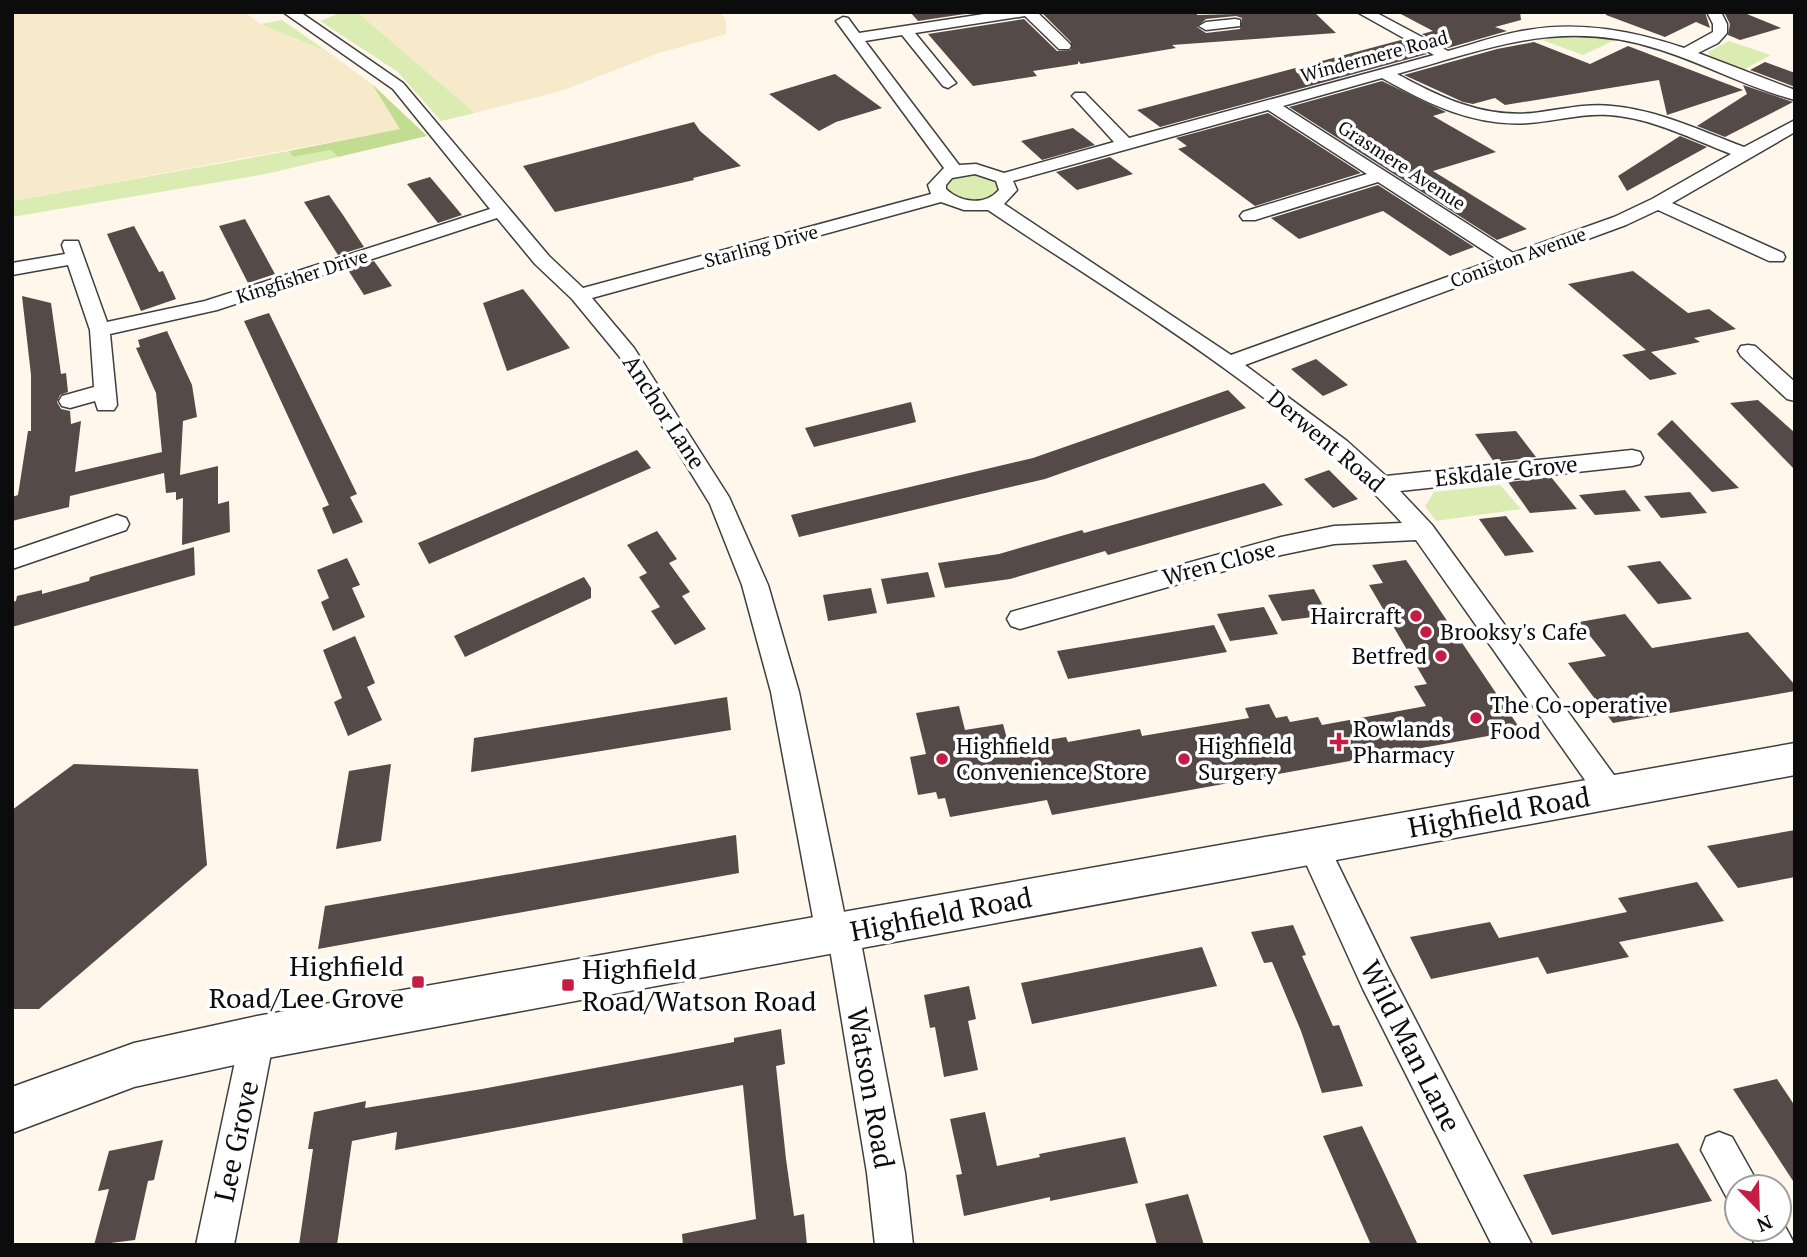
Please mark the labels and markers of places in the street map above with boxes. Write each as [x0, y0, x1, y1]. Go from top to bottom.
place label: Haircraft [1311, 600, 1402, 631]
marker: Haircraft [1408, 608, 1424, 624]
place label: Brooksy's Cafe [1440, 616, 1587, 647]
marker: Brooksy's Cafe [1418, 624, 1434, 640]
place label: Betfred [1352, 640, 1427, 671]
marker: Betfred [1433, 648, 1449, 664]
place label: The Co-operative Food [1490, 689, 1668, 746]
marker: The Co-operative Food [1468, 710, 1484, 726]
place label: Rowlands Pharmacy [1353, 713, 1455, 770]
place label: Highfield Convenience Store [956, 730, 1147, 787]
place label: Highfield Surgery [1198, 730, 1293, 787]
marker: Rowlands Pharmacy [1331, 734, 1347, 750]
marker: Highfield Convenience Store [934, 751, 950, 767]
marker: Highfield Surgery [1176, 751, 1192, 767]
place label: Highfield Road/Lee Grove [209, 947, 404, 1016]
place label: Highfield Road/Watson Road [582, 950, 816, 1019]
marker: Highfield Road/Lee Grove [410, 974, 426, 990]
marker: Highfield Road/Watson Road [560, 977, 576, 993]

